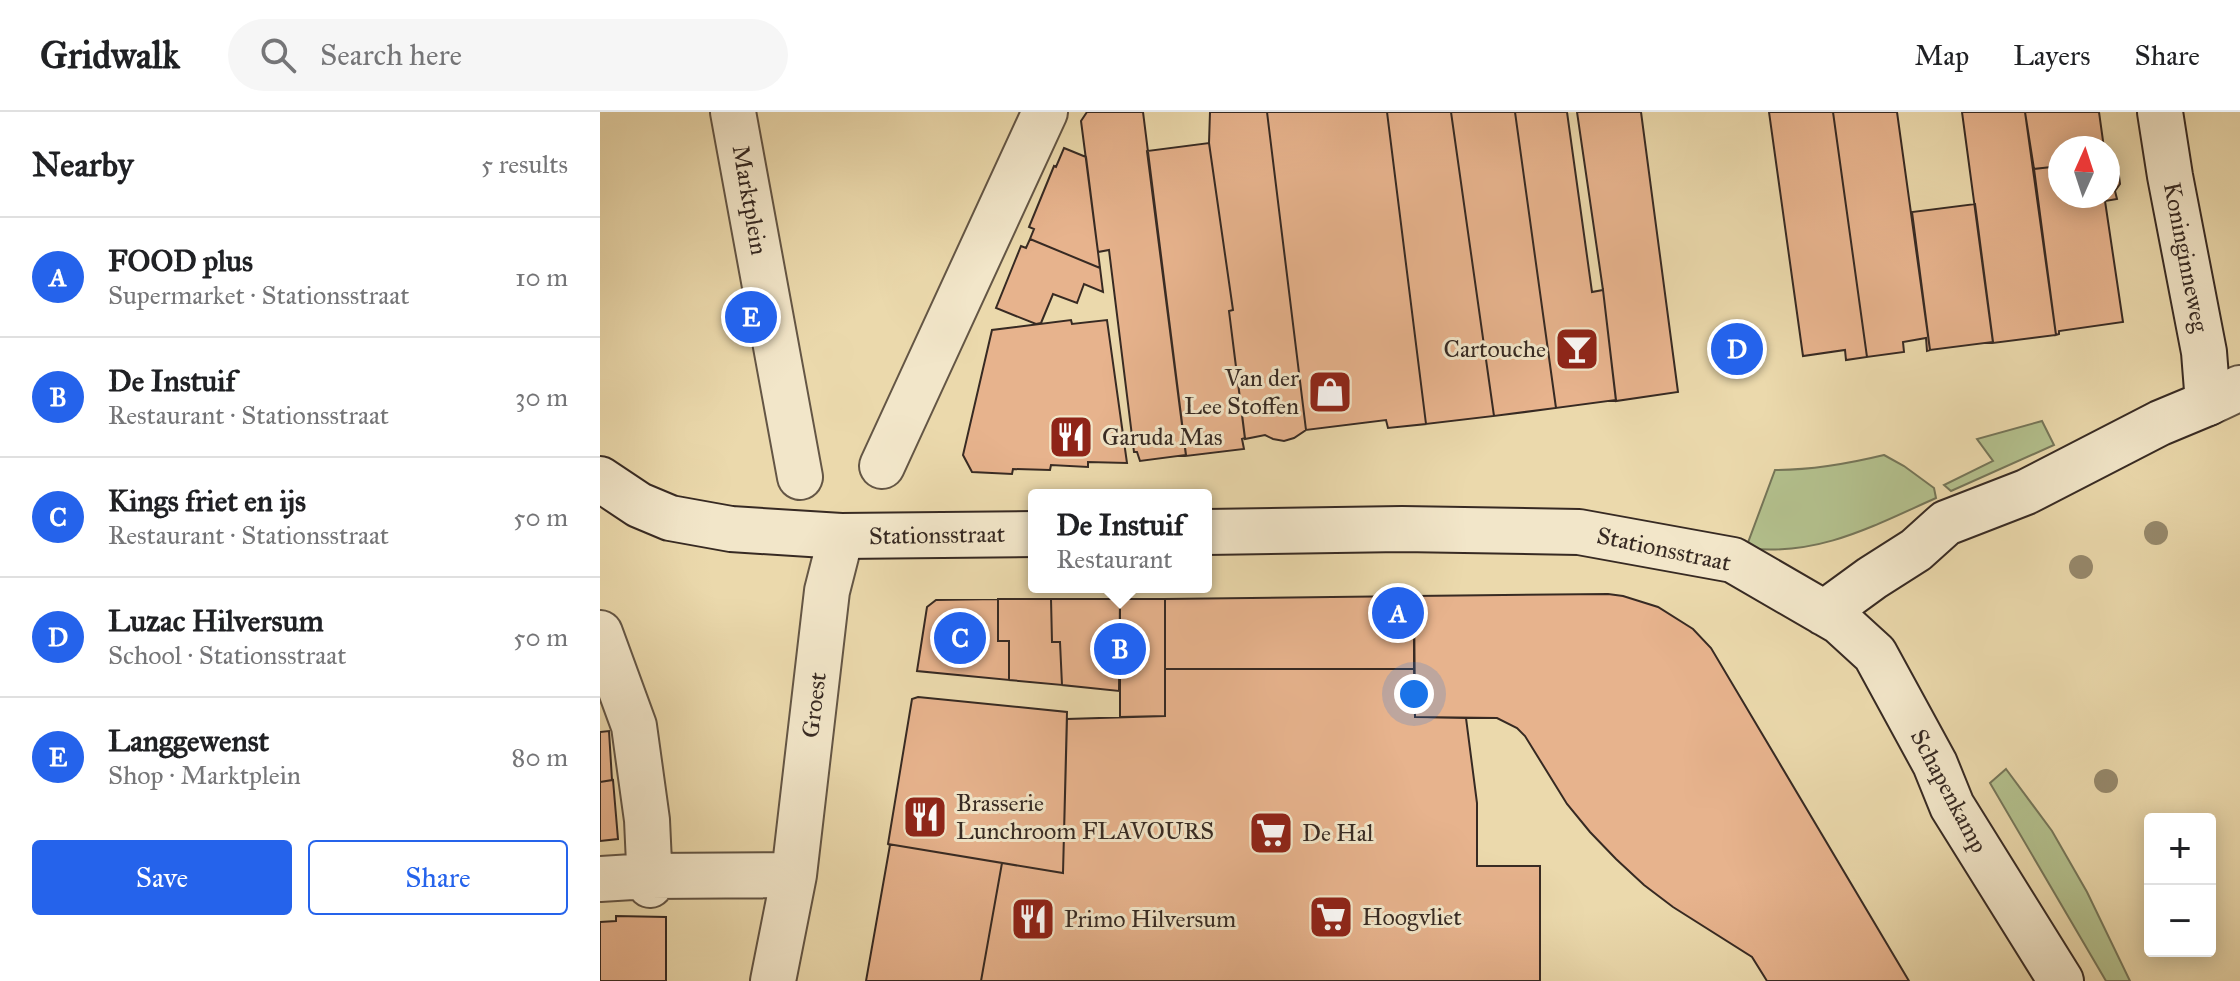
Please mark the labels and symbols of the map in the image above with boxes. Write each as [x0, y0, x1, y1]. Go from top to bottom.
north arrow [2048, 136, 2120, 208]
street label: Marktplein [726, 143, 774, 257]
street label: Koninginneweg [2157, 180, 2215, 335]
pin: E [725, 287, 777, 347]
pin: D [1711, 319, 1763, 379]
bar icon: Cartouche [1553, 325, 1601, 373]
place label: Cartouche [1444, 334, 1546, 364]
place label: Van der Lee Stoffen [1184, 363, 1299, 421]
shop icon: Van der Lee Stoffen [1306, 368, 1354, 416]
restaurant icon: Garuda Mas [1047, 413, 1095, 461]
place label: Garuda Mas [1102, 422, 1223, 452]
street label: Stationsstraat [869, 519, 1006, 551]
street label: Stationsstraat [1594, 520, 1734, 578]
pin: A [1372, 583, 1424, 643]
pin: C [934, 608, 986, 668]
pin: B [1094, 619, 1146, 679]
street label: Groest [795, 670, 833, 740]
your location [1394, 674, 1434, 714]
street label: Schapenkamp [1904, 724, 1994, 858]
place label: Brasserie Lunchroom FLAVOURS [956, 788, 1214, 846]
restaurant icon: Brasserie Lunchroom FLAVOURS [901, 793, 949, 841]
supermarket icon: De Hal [1247, 809, 1295, 857]
place label: De Hal [1302, 818, 1374, 848]
supermarket icon: Hoogvliet [1307, 893, 1355, 941]
restaurant icon: Primo Hilversum [1009, 895, 1057, 943]
place label: Hoogvliet [1362, 902, 1462, 932]
place label: Primo Hilversum [1064, 904, 1236, 934]

